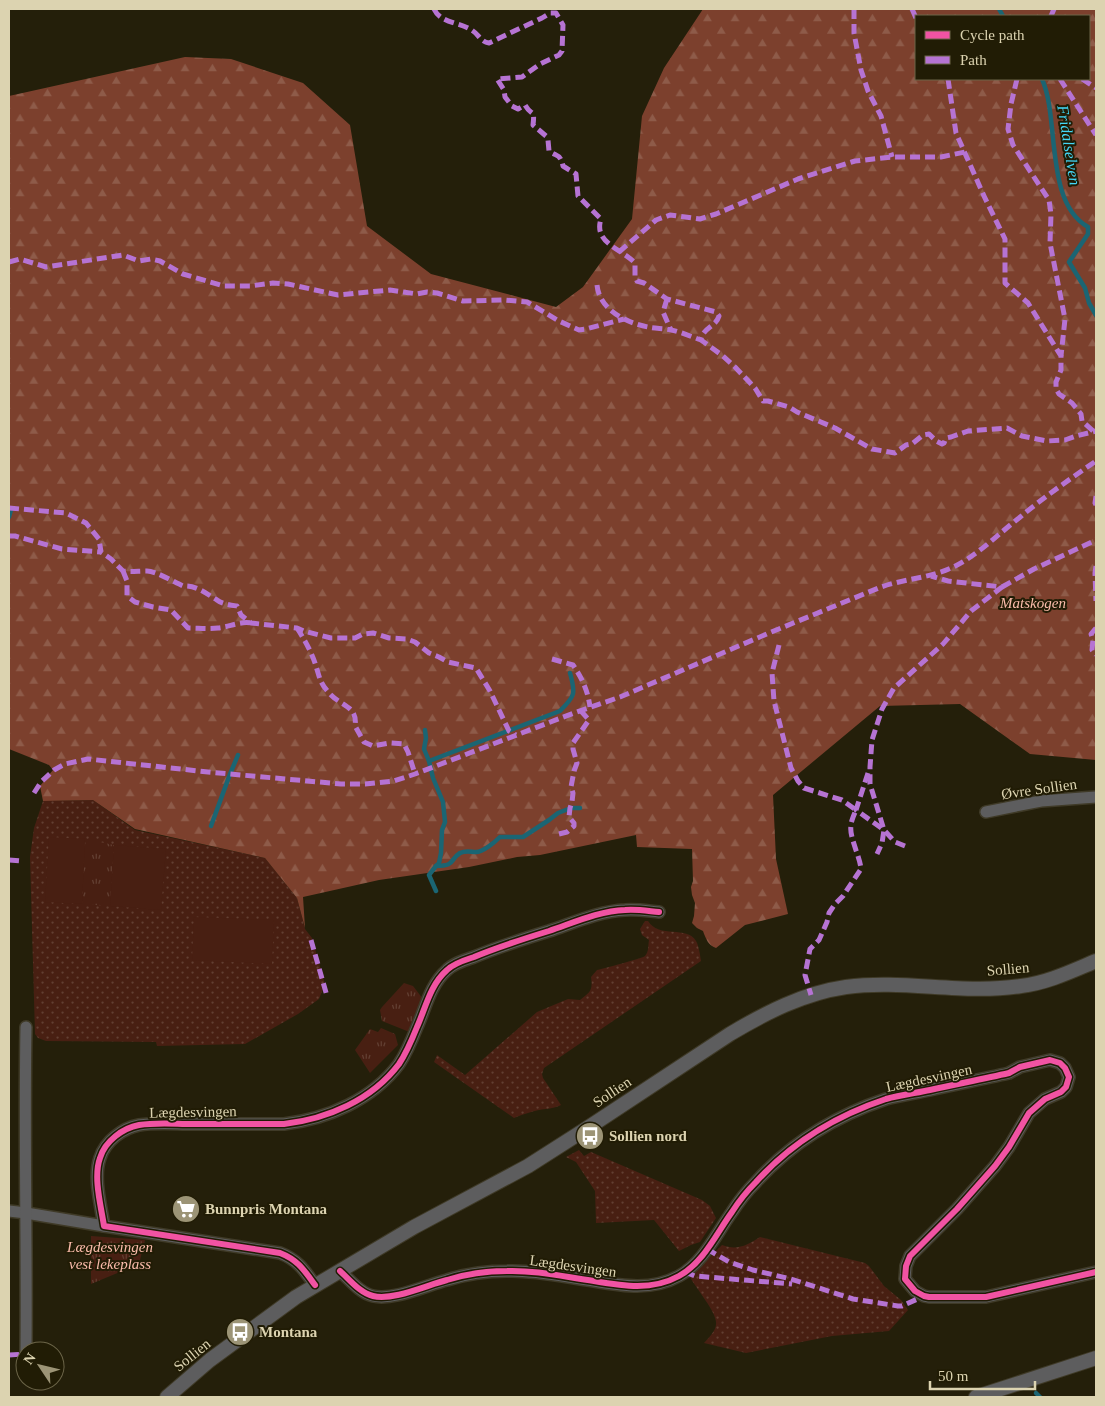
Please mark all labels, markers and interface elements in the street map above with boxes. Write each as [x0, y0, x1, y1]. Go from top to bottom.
legend [915, 15, 1090, 80]
text: Cycle path [960, 27, 1025, 43]
text: Path [960, 52, 987, 68]
water label: Fridalselven [1054, 103, 1084, 186]
park label: Matskogen [999, 595, 1066, 611]
street label: Øvre Sollien [1000, 776, 1078, 802]
street label: Sollien [986, 959, 1030, 979]
street label: Lægdesvingen [885, 1061, 974, 1095]
street label: Sollien [590, 1073, 635, 1111]
street label: Lægdesvingen [149, 1103, 237, 1121]
bus stop icon: Sollien nord [575, 1121, 605, 1151]
place label: Sollien nord [609, 1128, 688, 1144]
supermarket icon: Bunnpris Montana [171, 1194, 201, 1224]
place label: Bunnpris Montana [205, 1201, 328, 1217]
park label: Lægdesvingen vest lekeplass [66, 1239, 153, 1272]
street label: Lægdesvingen [529, 1252, 618, 1280]
bus stop icon: Montana [225, 1317, 255, 1347]
place label: Montana [259, 1324, 318, 1340]
street label: Sollien [170, 1335, 214, 1375]
north arrow [15, 1341, 65, 1391]
text: N [21, 1350, 39, 1367]
scale bar [930, 1358, 1035, 1390]
text: 50 m [938, 1368, 969, 1384]

